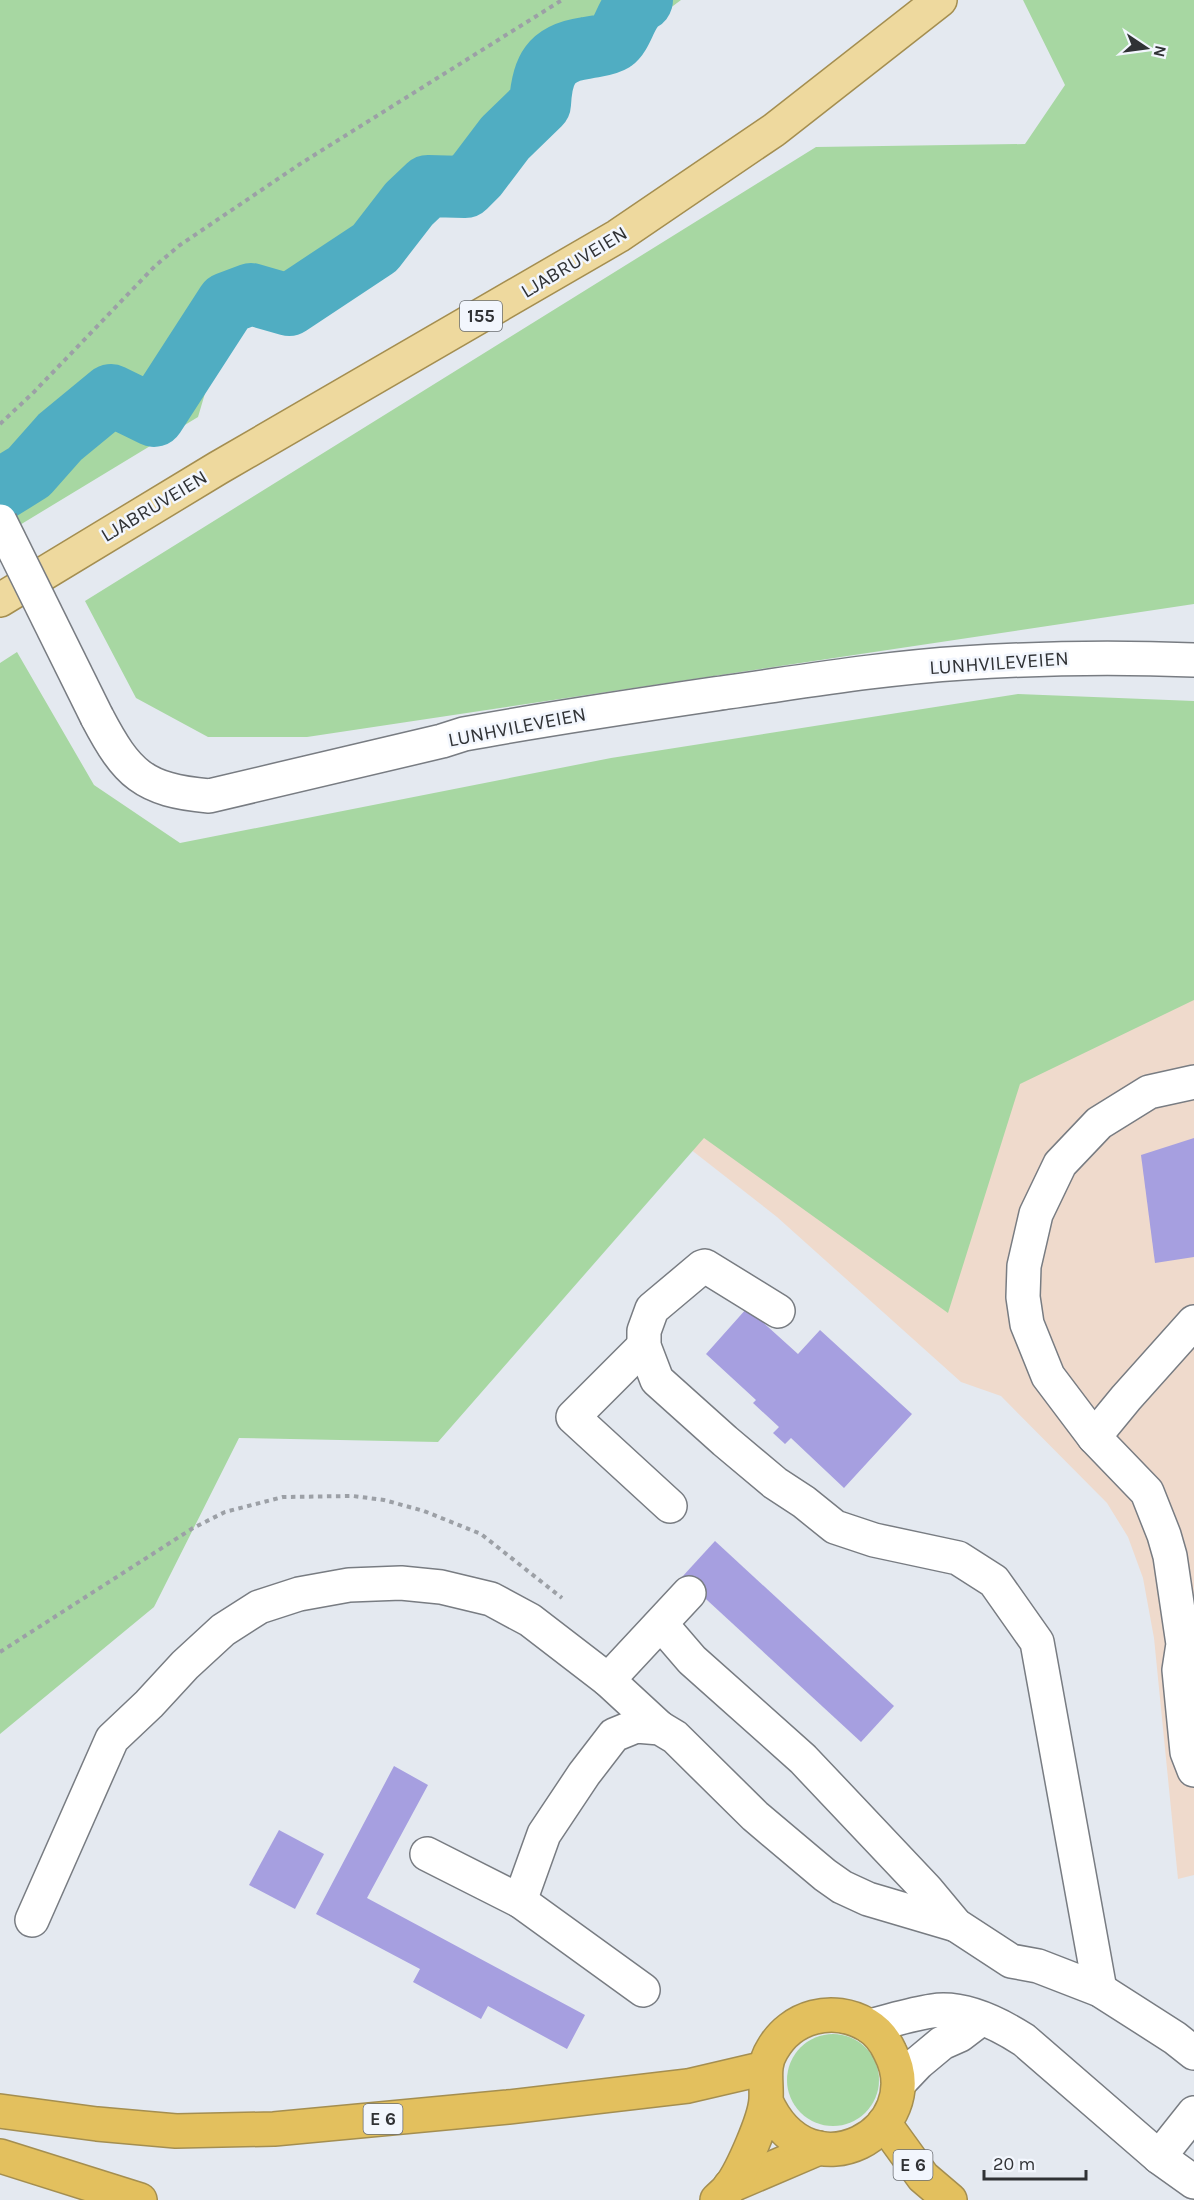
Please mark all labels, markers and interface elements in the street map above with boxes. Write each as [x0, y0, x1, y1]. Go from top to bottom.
north arrow [1116, 18, 1176, 78]
text: N [1150, 44, 1171, 59]
street label: LJABRUVEIEN [517, 221, 631, 303]
road number: 155 [460, 301, 502, 331]
street label: LJABRUVEIEN [97, 465, 211, 547]
street label: LUNHVILEVEIEN [928, 647, 1070, 679]
street label: LUNHVILEVEIEN [446, 702, 588, 752]
road number: E 6 [364, 2104, 403, 2134]
scale bar [984, 2143, 1086, 2181]
road number: E 6 [894, 2150, 932, 2180]
text: 20 m [993, 2153, 1035, 2175]

